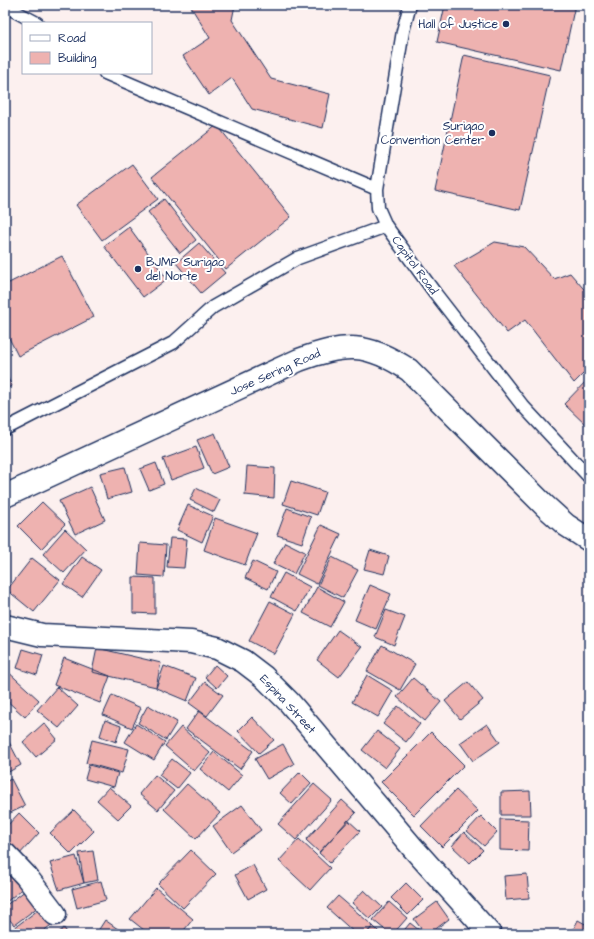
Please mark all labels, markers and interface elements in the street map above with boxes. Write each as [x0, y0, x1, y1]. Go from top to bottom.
place label: Hall of Justice [418, 16, 499, 33]
marker: Hall of Justice [501, 19, 511, 29]
legend [22, 22, 152, 74]
text: Road [58, 30, 86, 47]
text: Building [58, 50, 96, 68]
place label: Surigao Convention Center [381, 118, 484, 149]
marker: Surigao Convention Center [487, 128, 497, 138]
street label: Capitol Road [387, 232, 442, 298]
place label: BJMP Surigao del Norte [146, 254, 225, 285]
marker: BJMP Surigao del Norte [133, 264, 143, 274]
street label: Jose Sering Road [227, 345, 324, 401]
street label: Espina Street [256, 671, 320, 738]

